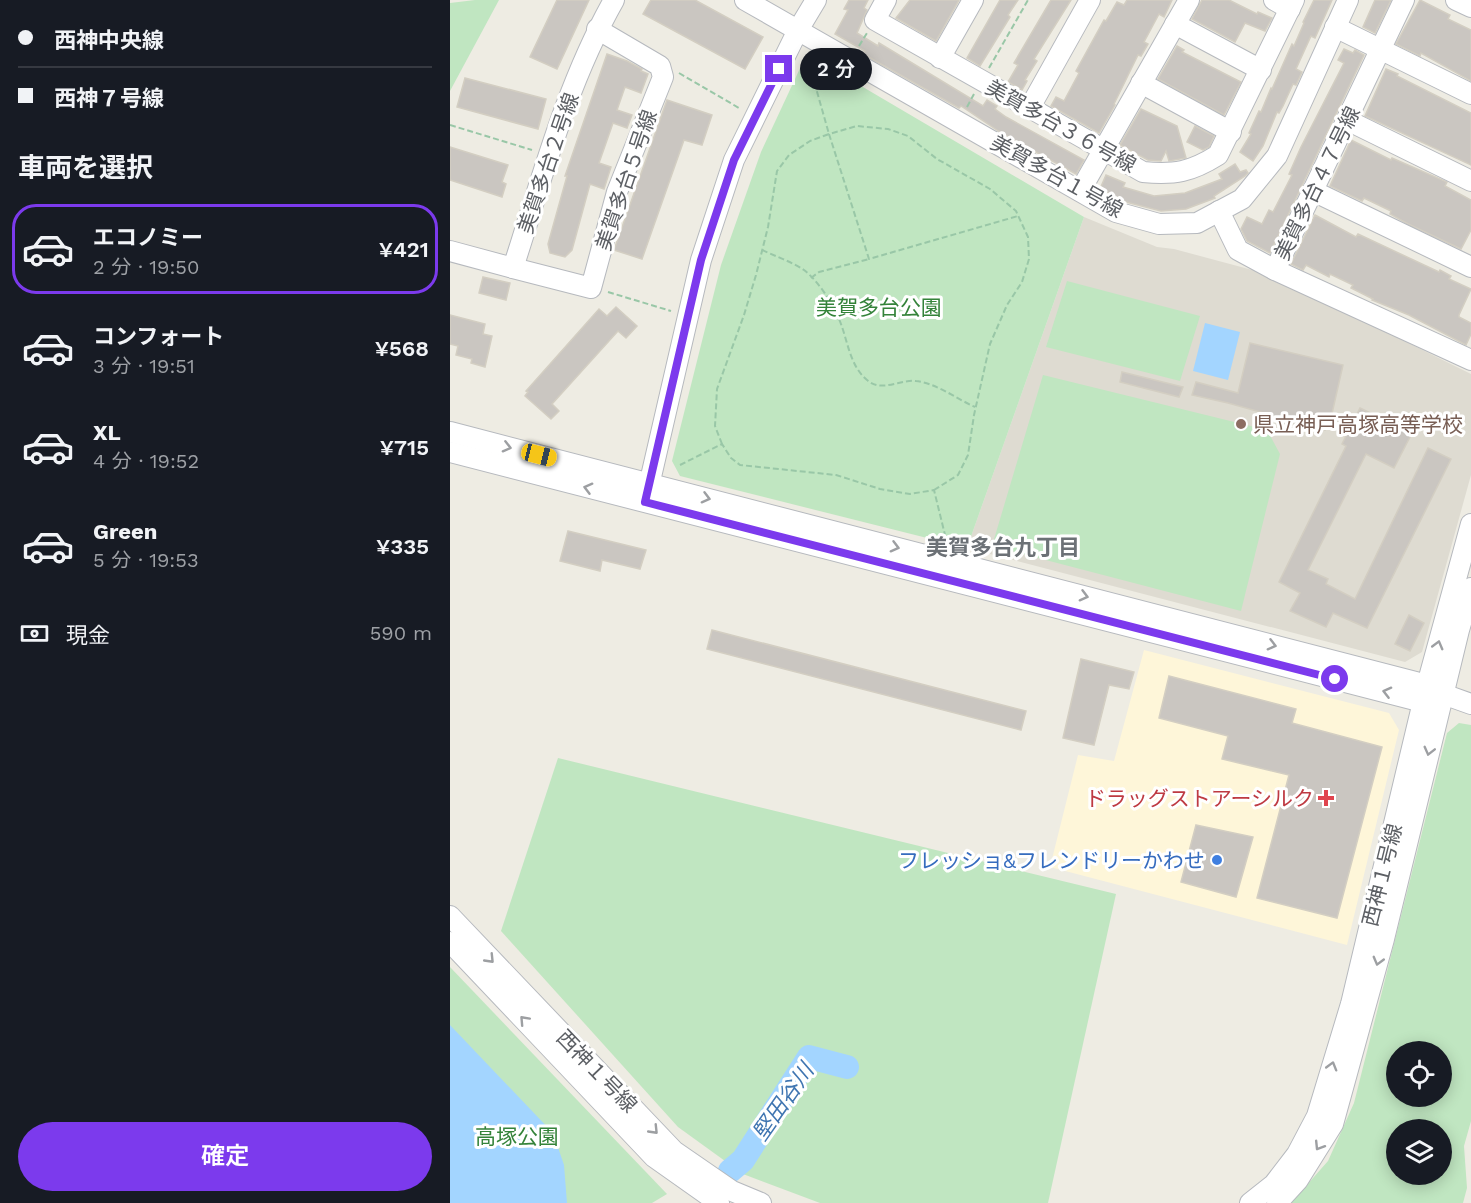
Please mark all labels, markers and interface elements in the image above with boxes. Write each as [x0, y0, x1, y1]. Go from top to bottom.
text: 西神中央線 [54, 28, 164, 53]
callout: 2 分 [800, 48, 872, 90]
route end [765, 55, 792, 82]
text: 2 分 [817, 57, 855, 81]
street label: 美賀多台３６号線 [981, 74, 1141, 178]
text: 西神７号線 [54, 86, 164, 111]
street label: 美賀多台２号線 [512, 89, 584, 237]
street label: 美賀多台４７号線 [1269, 102, 1365, 264]
street label: 美賀多台５号線 [590, 106, 662, 254]
street label: 美賀多台１号線 [987, 129, 1127, 223]
text: 車両を選択 [18, 152, 153, 184]
icon: car [21, 222, 75, 276]
text: エコノミー [93, 225, 203, 250]
text: ¥421 [379, 237, 429, 262]
text: 2 分 · 19:50 [93, 255, 199, 279]
park label: 美賀多台公園 [816, 295, 942, 320]
icon: car [21, 321, 75, 375]
text: コンフォート [93, 324, 224, 349]
text: ¥568 [375, 336, 429, 361]
text: 3 分 · 19:51 [93, 354, 195, 378]
place label: 県立神戸高塚高等学校 [1253, 412, 1463, 437]
marker: 県立神戸高塚高等学校 [1234, 417, 1248, 431]
icon: car [21, 420, 75, 474]
text: XL [93, 420, 121, 445]
text: ¥715 [380, 435, 429, 460]
one-way arrow [501, 439, 511, 452]
car [519, 442, 559, 468]
text: 4 分 · 19:52 [93, 449, 199, 473]
one-way arrow [584, 482, 594, 495]
one-way arrow [701, 491, 711, 504]
icon: car [21, 519, 75, 573]
text: Green [93, 519, 157, 544]
text: ¥335 [376, 534, 429, 559]
district label: 美賀多台九丁目 [926, 535, 1080, 560]
one-way arrow [890, 540, 900, 553]
text: 5 分 · 19:53 [93, 548, 199, 572]
one-way arrow [1078, 589, 1088, 602]
icon: cash [18, 617, 51, 650]
text: 590 m [370, 621, 432, 645]
text: 現金 [66, 623, 110, 648]
one-way arrow [1267, 638, 1277, 651]
one-way arrow [1431, 640, 1443, 651]
route start [1321, 665, 1348, 692]
one-way arrow [1382, 687, 1392, 700]
one-way arrow [1424, 746, 1437, 756]
place label: ドラッグストアーシルク [1085, 786, 1314, 811]
marker: ドラッグストアーシルク [1319, 791, 1333, 805]
street label: 西神１号線 [1357, 821, 1407, 929]
place label: フレッショ&フレンドリーかわせ [898, 848, 1205, 873]
marker: フレッショ&フレンドリーかわせ [1210, 853, 1224, 867]
one-way arrow [483, 951, 494, 962]
one-way arrow [1373, 955, 1385, 966]
one-way arrow [520, 1016, 531, 1026]
street label: 西神１号線 [552, 1025, 642, 1117]
map controls [1386, 1041, 1452, 1185]
button: locate [1386, 1041, 1452, 1107]
water label: 堅田谷川 [748, 1057, 820, 1145]
one-way arrow [1325, 1061, 1337, 1072]
button: layers [1386, 1119, 1452, 1185]
button: 確定 [18, 1122, 432, 1191]
park label: 高塚公園 [475, 1124, 559, 1149]
one-way arrow [647, 1124, 658, 1134]
one-way arrow [1315, 1140, 1327, 1150]

